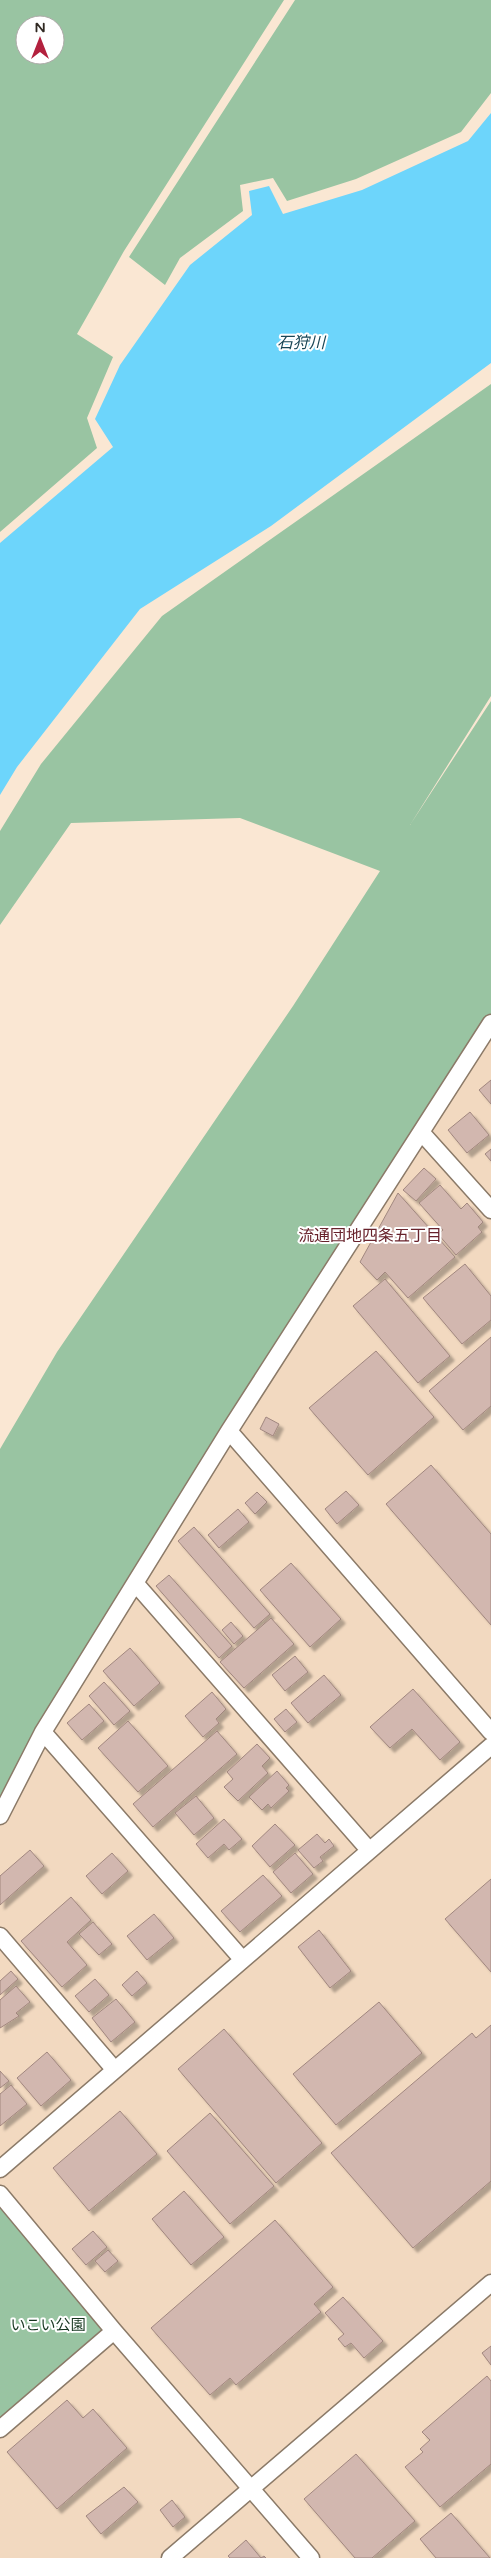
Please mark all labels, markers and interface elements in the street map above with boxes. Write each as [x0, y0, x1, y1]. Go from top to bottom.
north arrow [15, 15, 65, 65]
text: N [34, 19, 46, 36]
water label: 石狩川 [277, 333, 327, 353]
district label: 流通団地四条五丁目 [298, 1226, 442, 1246]
park label: いこい公園 [10, 2316, 86, 2334]

